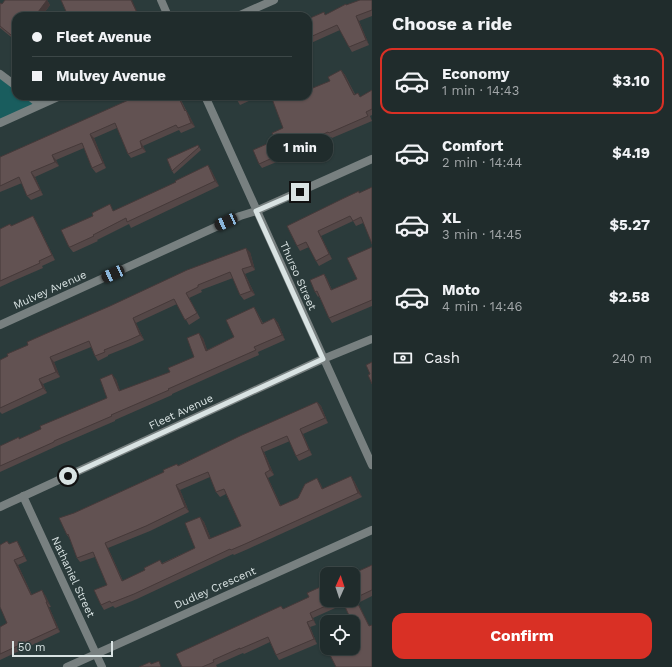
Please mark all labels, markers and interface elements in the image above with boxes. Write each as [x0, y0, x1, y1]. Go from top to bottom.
text: Choose a ride [392, 13, 512, 34]
text: Fleet Avenue [56, 28, 152, 46]
icon: car [394, 63, 430, 99]
text: Economy [442, 65, 509, 83]
text: Mulvey Avenue [56, 67, 166, 85]
text: $3.10 [613, 72, 650, 90]
text: 1 min · 14:43 [442, 83, 519, 98]
callout: 1 min [267, 134, 333, 162]
icon: car [394, 135, 430, 171]
text: Comfort [442, 137, 503, 155]
text: 1 min [283, 140, 317, 155]
text: $4.19 [612, 144, 650, 162]
text: 2 min · 14:44 [442, 155, 522, 170]
route end [291, 183, 309, 201]
icon: car [394, 207, 430, 243]
text: XL [442, 209, 461, 227]
car [213, 212, 239, 232]
text: $5.27 [610, 216, 650, 234]
text: 3 min · 14:45 [442, 227, 522, 242]
street label: Thurso Street [277, 240, 319, 313]
car [100, 264, 126, 284]
street label: Mulvey Avenue [11, 268, 89, 312]
icon: car [394, 279, 430, 315]
text: Moto [442, 281, 480, 299]
text: $2.58 [609, 288, 650, 306]
text: 4 min · 14:46 [442, 299, 523, 314]
icon: cash [392, 347, 414, 369]
text: Cash [424, 349, 460, 367]
text: 240 m [612, 351, 652, 366]
street label: Fleet Avenue [147, 391, 215, 433]
route start [59, 467, 77, 485]
street label: Nathaniel Street [49, 535, 98, 620]
street label: Dudley Crescent [172, 564, 258, 612]
north arrow [320, 567, 360, 607]
map controls [320, 567, 360, 655]
button: Confirm [392, 613, 652, 659]
button: locate [320, 615, 360, 655]
scale bar [12, 639, 113, 658]
text: 50 m [18, 641, 45, 654]

